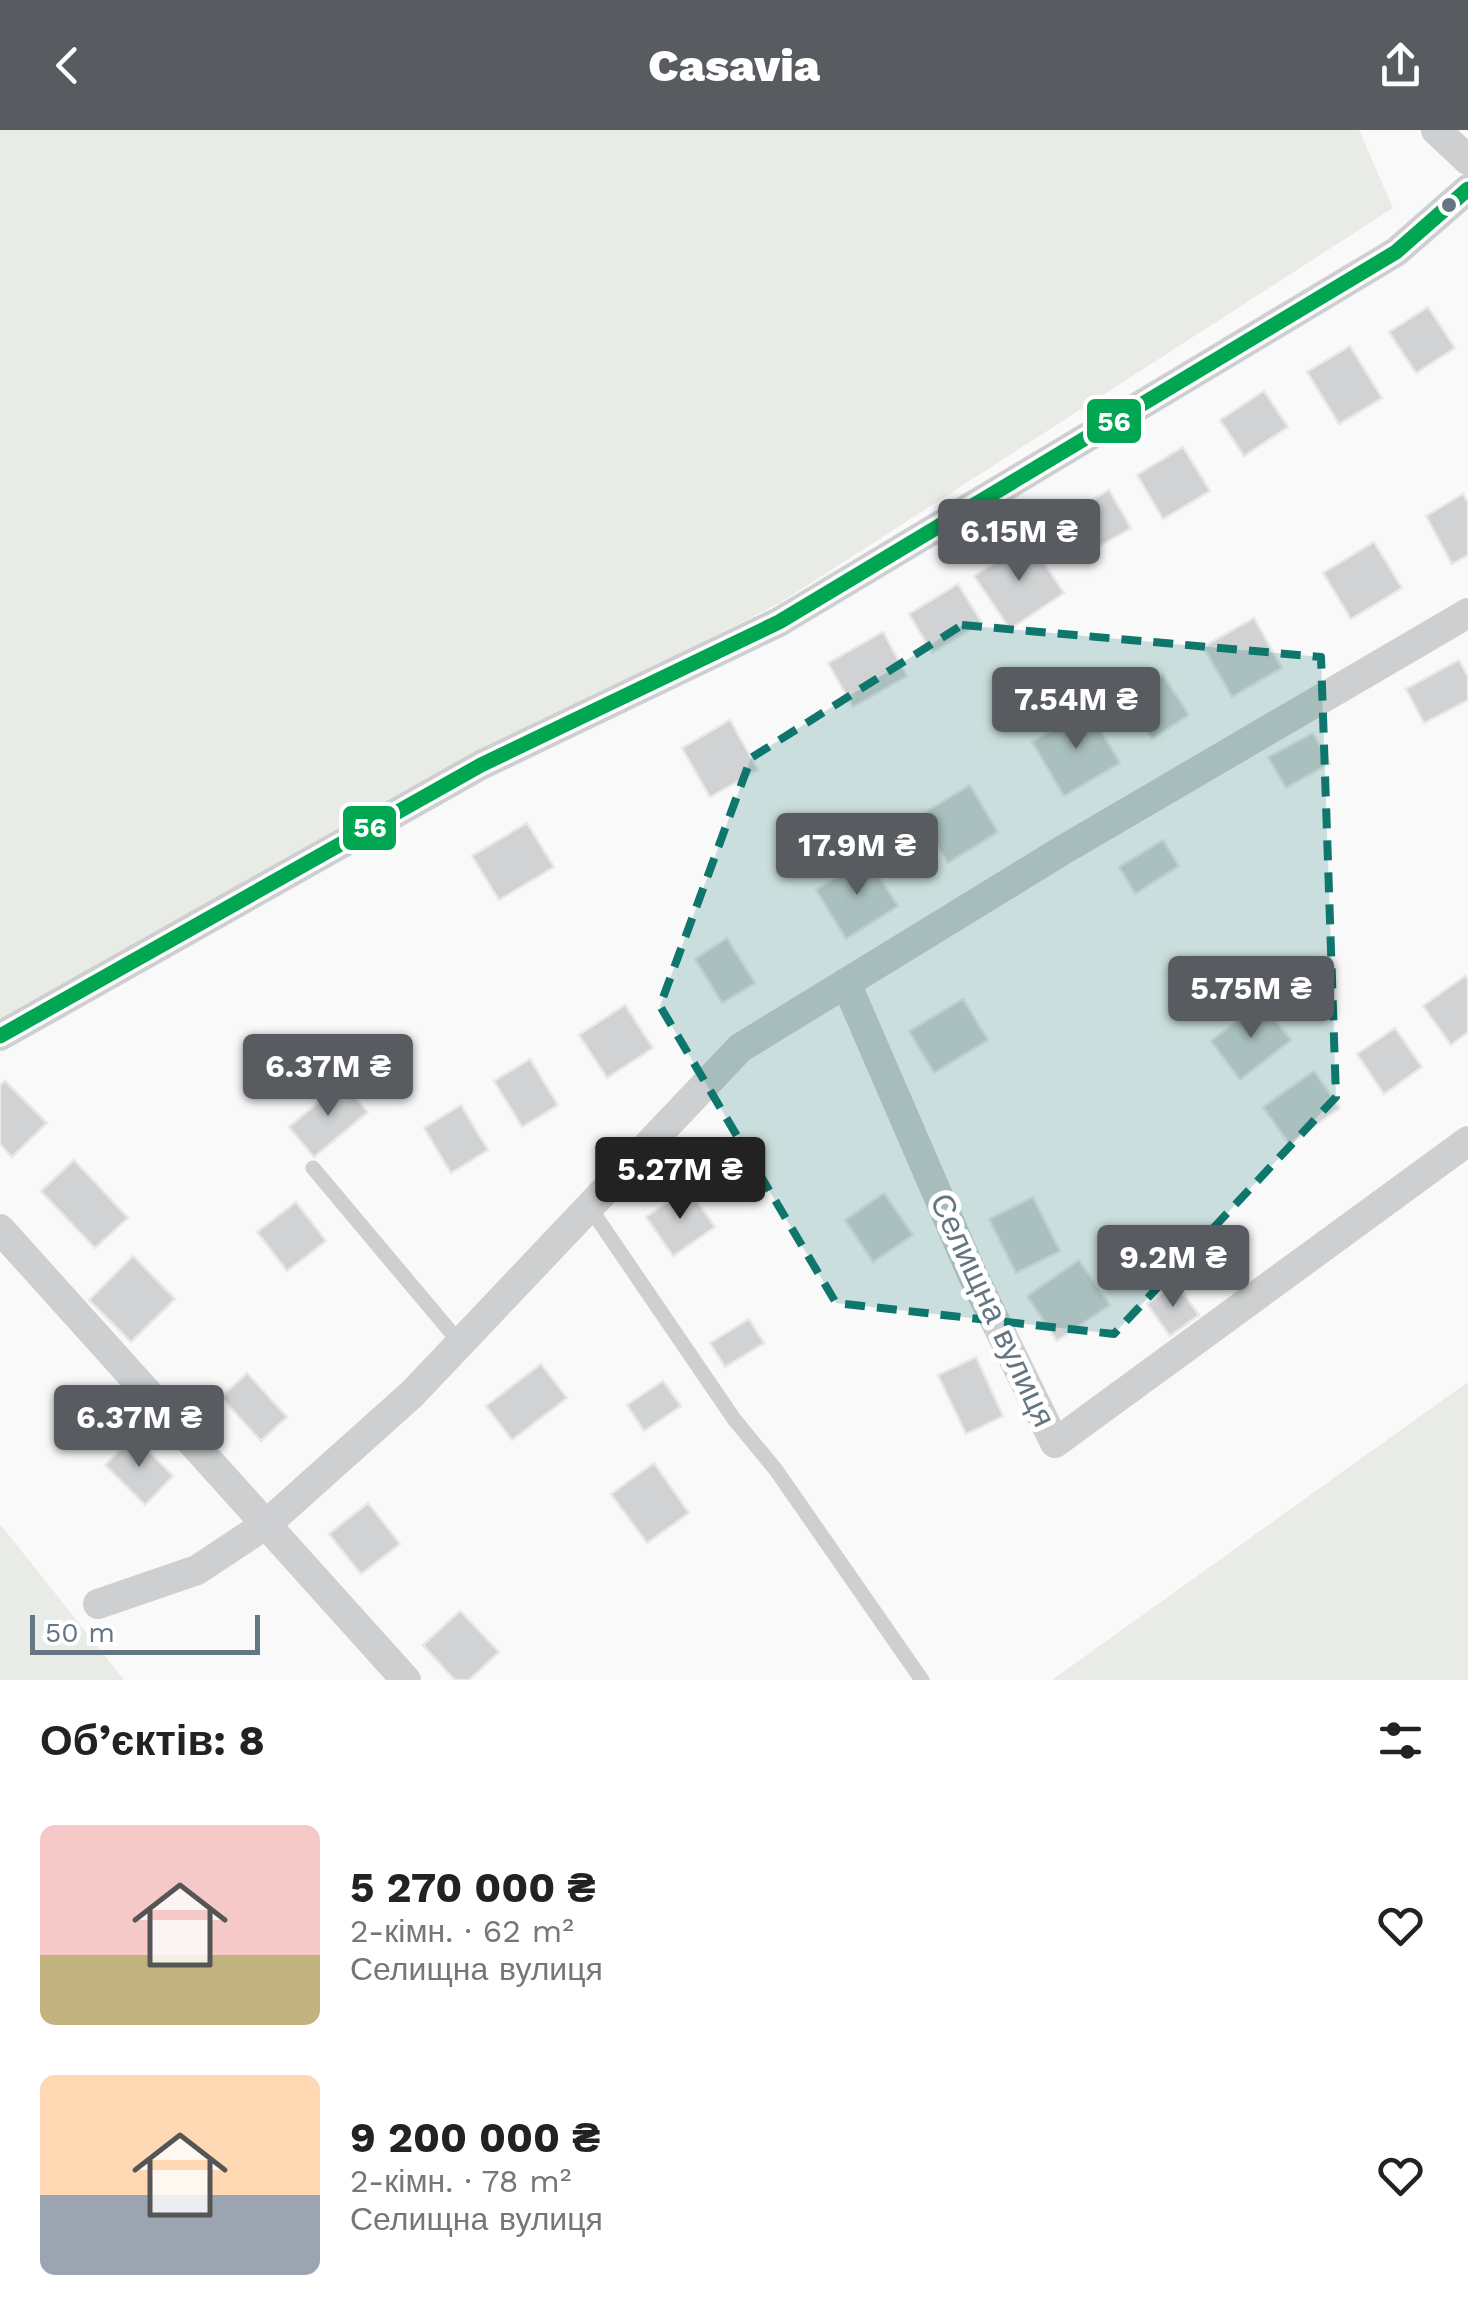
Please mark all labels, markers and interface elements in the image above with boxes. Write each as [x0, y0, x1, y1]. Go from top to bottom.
icon: back [40, 38, 95, 93]
icon: share [1373, 38, 1428, 93]
text: Casavia [648, 39, 820, 92]
unlabelled marker [1439, 195, 1459, 215]
line badge: 56 [1085, 397, 1143, 445]
text: 56 [1097, 405, 1131, 438]
pin: 6.15M ₴ [927, 499, 1111, 584]
text: 6.15M ₴ [960, 512, 1078, 550]
pin: 7.54M ₴ [984, 667, 1168, 752]
text: 7.54M ₴ [1014, 680, 1138, 718]
line badge: 56 [341, 804, 398, 852]
text: 56 [353, 811, 387, 844]
pin: 17.9M ₴ [765, 813, 949, 898]
text: 17.9M ₴ [798, 826, 916, 864]
pin: 5.75M ₴ [1159, 956, 1343, 1041]
text: 5.75M ₴ [1190, 969, 1312, 1007]
pin: 6.37M ₴ [236, 1034, 420, 1119]
text: 6.37M ₴ [265, 1047, 391, 1085]
pin: 5.27M ₴ [588, 1137, 772, 1222]
text: 5.27M ₴ [617, 1150, 743, 1188]
street label: Селищна вулиця [922, 1187, 1064, 1433]
pin: 9.2M ₴ [1092, 1225, 1254, 1310]
text: 9.2M ₴ [1119, 1238, 1227, 1276]
pin: 6.37M ₴ [47, 1385, 231, 1470]
text: 6.37M ₴ [76, 1398, 202, 1436]
scale bar [30, 1610, 260, 1654]
text: 50 m [45, 1616, 115, 1649]
icon: filters [1373, 1713, 1428, 1768]
text: Об’єктів: 8 [40, 1716, 265, 1765]
text: 5 270 000 ₴ [350, 1863, 595, 1912]
icon: home [120, 1865, 240, 1985]
icon: heart [1373, 1898, 1428, 1953]
text: 2-кімн. · 62 m² [350, 1912, 574, 1950]
text: Селищна вулиця [350, 1950, 603, 1988]
text: 9 200 000 ₴ [350, 2113, 600, 2162]
icon: home [120, 2115, 240, 2235]
icon: heart [1373, 2148, 1428, 2203]
text: 2-кімн. · 78 m² [350, 2162, 572, 2200]
text: Селищна вулиця [350, 2200, 603, 2238]

